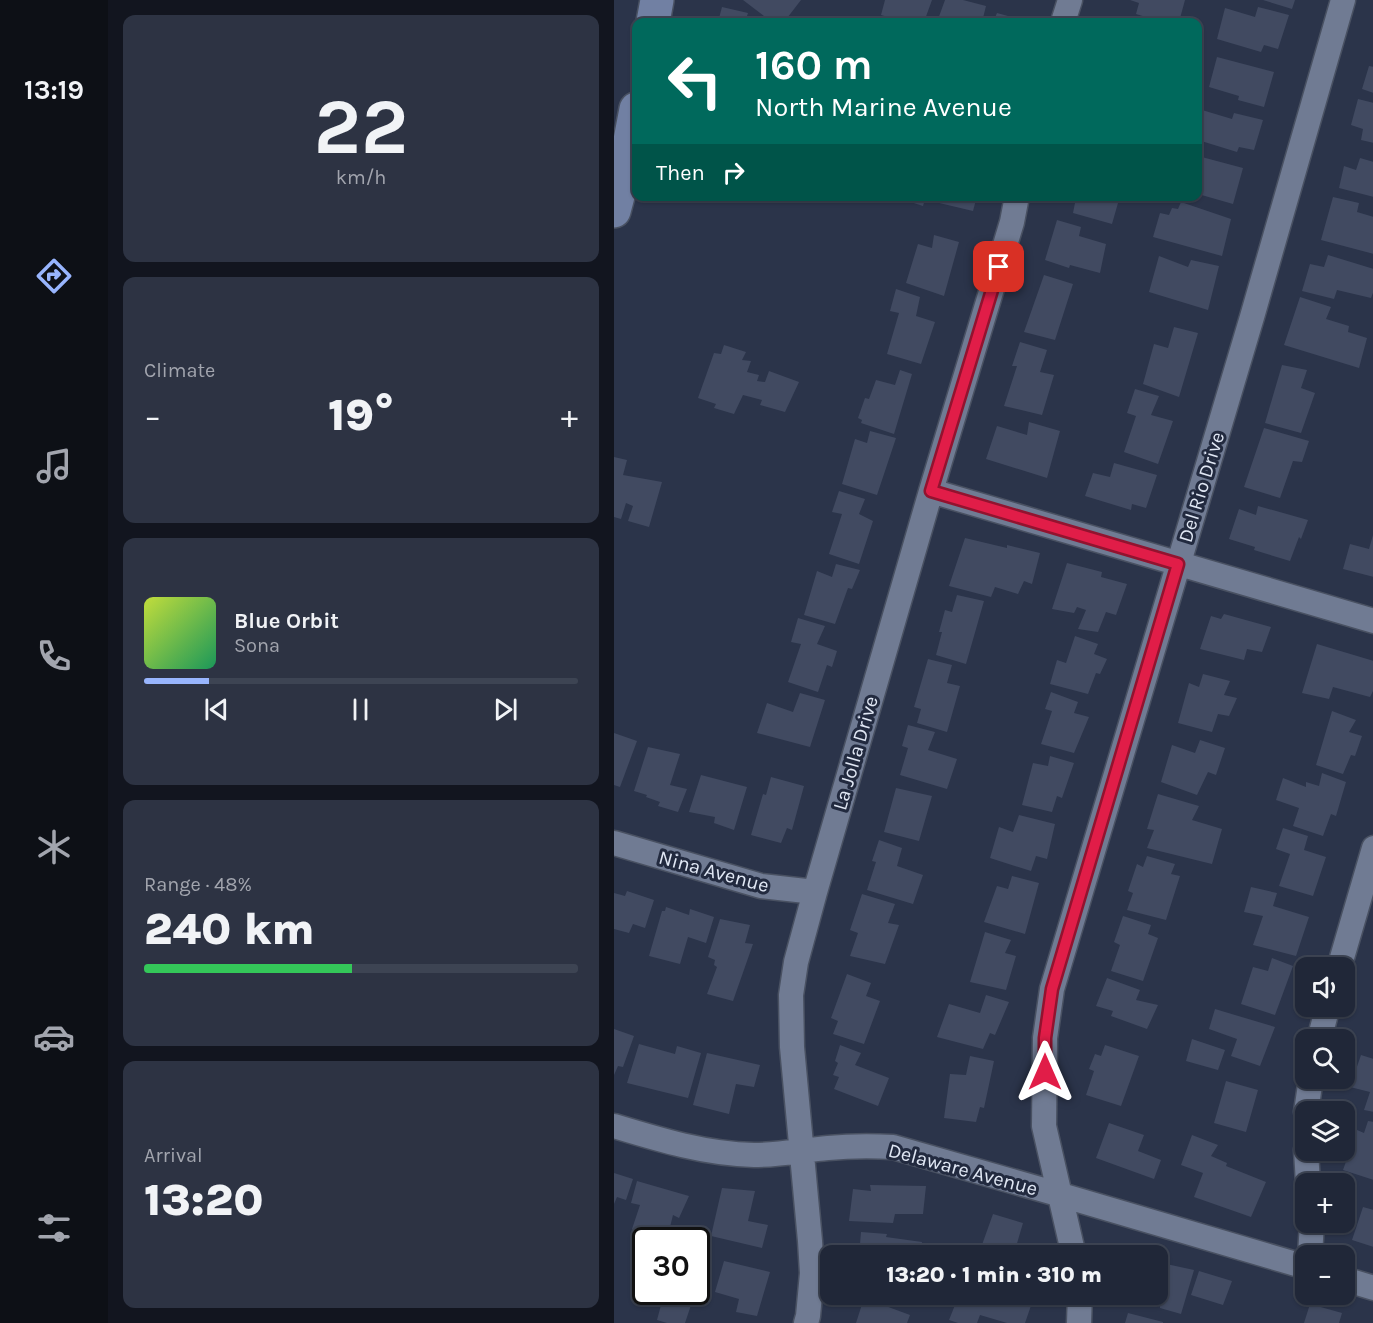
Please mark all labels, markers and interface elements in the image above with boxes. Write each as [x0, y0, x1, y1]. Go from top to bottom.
text: 160 m [755, 40, 873, 90]
icon: left [656, 42, 734, 120]
text: 13:19 [24, 74, 84, 106]
text: 22 [314, 81, 408, 173]
text: North Marine Avenue [755, 91, 1012, 123]
icon: right [717, 156, 750, 189]
text: Then [656, 160, 705, 186]
text: km/h [336, 166, 386, 189]
pin [973, 241, 1024, 292]
icon: arrive [982, 250, 1015, 283]
icon: directions [33, 255, 75, 297]
text: Climate [144, 359, 215, 382]
text: 19° [328, 389, 394, 441]
text: − [144, 397, 161, 435]
text: + [561, 397, 578, 435]
street label: Del Rio Drive [1174, 429, 1229, 545]
icon: music [33, 445, 75, 487]
text: Blue Orbit [234, 608, 339, 634]
text: Sona [234, 634, 280, 657]
icon: phone [33, 635, 75, 677]
icon: previous [200, 693, 233, 726]
icon: pause [344, 693, 377, 726]
icon: next [489, 693, 522, 726]
street label: La Jolla Drive [828, 693, 883, 813]
icon: climate [33, 826, 75, 868]
street label: Nina Avenue [656, 846, 772, 897]
text: Range · 48% [144, 873, 252, 896]
text: 240 km [144, 903, 315, 955]
map controls [1295, 957, 1355, 1305]
button: sound [1295, 957, 1355, 1017]
icon: car [33, 1016, 75, 1058]
button: search [1295, 1029, 1355, 1089]
position arrow [1013, 1040, 1077, 1104]
button: layers [1295, 1101, 1355, 1161]
street label: Delaware Avenue [886, 1138, 1040, 1200]
text: Arrival [144, 1144, 203, 1167]
button: + [1295, 1173, 1355, 1233]
text: 13:20 [144, 1174, 263, 1226]
icon: filters [33, 1207, 75, 1249]
speed limit sign: 30 [632, 1227, 710, 1305]
button: − [1295, 1245, 1355, 1305]
text: 13:20 · 1 min · 310 m [886, 1262, 1102, 1288]

